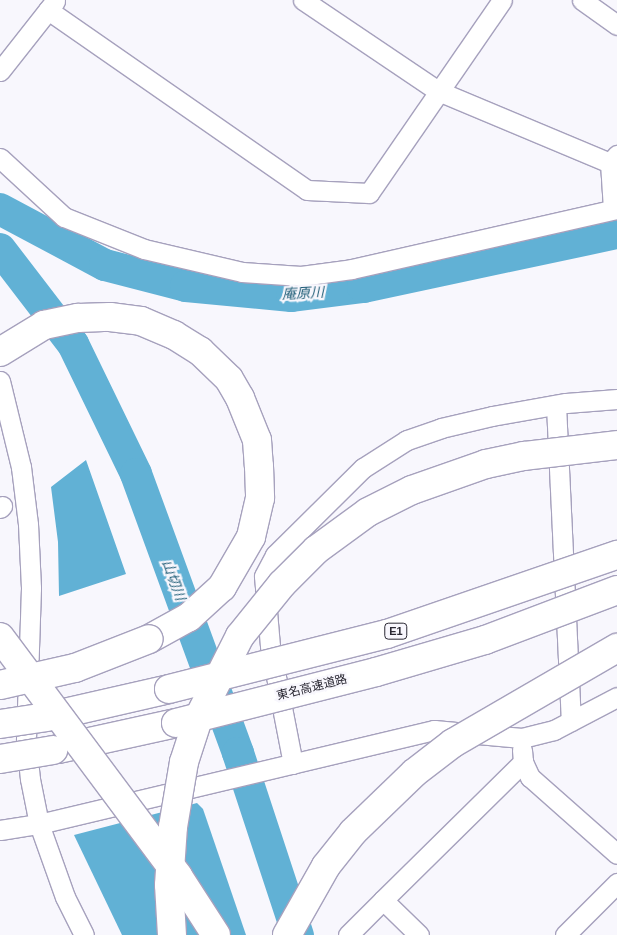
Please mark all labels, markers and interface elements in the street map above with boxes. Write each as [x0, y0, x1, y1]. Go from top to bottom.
water label: 庵原川 [282, 284, 324, 302]
water label: 山切川 [159, 557, 189, 603]
road number: E1 [384, 622, 408, 640]
street label: 東名高速道路 [275, 672, 349, 704]

